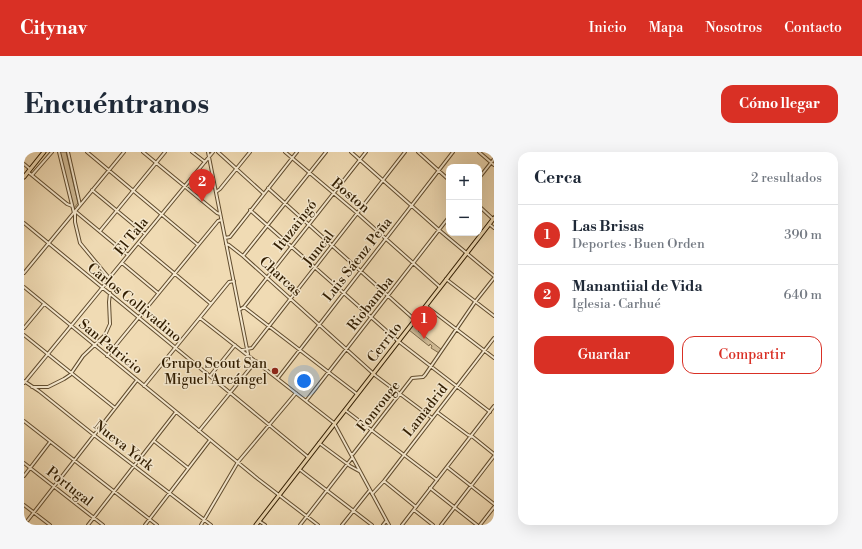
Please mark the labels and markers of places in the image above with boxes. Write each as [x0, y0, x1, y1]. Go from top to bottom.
pin: 2 [189, 169, 215, 202]
pin: 1 [411, 306, 437, 339]
place label: Grupo Scout San Miguel Arcángel [161, 355, 268, 389]
marker: Grupo Scout San Miguel Arcángel [270, 366, 280, 376]

